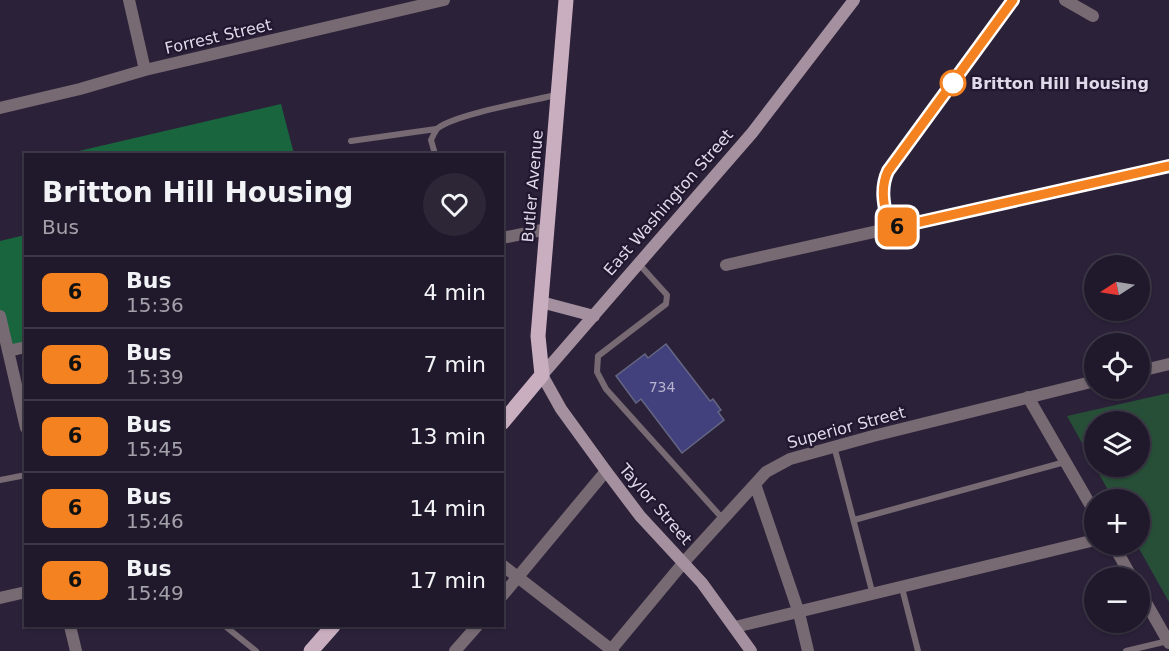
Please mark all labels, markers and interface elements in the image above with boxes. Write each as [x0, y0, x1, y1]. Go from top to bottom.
street label: Forrest Street [163, 15, 273, 58]
marker: Britton Hill Housing [940, 70, 966, 96]
place label: Britton Hill Housing [971, 74, 1149, 93]
street label: East Washington Street [600, 125, 737, 279]
street label: Butler Avenue [518, 129, 547, 243]
button: heart [423, 173, 486, 236]
text: Britton Hill Housing [42, 176, 353, 209]
line badge: 6 [878, 208, 916, 246]
text: Bus [42, 215, 79, 239]
text: 6 [890, 215, 904, 239]
north arrow [1084, 255, 1150, 321]
map controls [1084, 255, 1150, 633]
text: Bus [126, 268, 172, 293]
text: 6 [68, 280, 82, 304]
text: 4 min [424, 280, 486, 305]
text: 15:36 [126, 293, 184, 317]
button: locate [1084, 333, 1150, 399]
text: Bus [126, 340, 172, 365]
text: 6 [68, 352, 82, 376]
text: 7 min [424, 352, 486, 377]
text: 15:39 [126, 365, 184, 389]
house number: 734 [649, 379, 675, 395]
street label: Superior Street [785, 403, 907, 452]
button: layers [1084, 411, 1150, 477]
text: Bus [126, 412, 172, 437]
text: 6 [68, 424, 82, 448]
text: 13 min [410, 424, 486, 449]
text: 15:45 [126, 437, 184, 461]
street label: Taylor Street [615, 459, 696, 549]
text: Bus [126, 484, 172, 509]
button: + [1084, 489, 1150, 555]
text: 6 [68, 496, 82, 520]
text: 14 min [410, 496, 486, 521]
text: 15:46 [126, 509, 184, 533]
text: Bus [126, 556, 172, 581]
button: − [1084, 567, 1150, 633]
text: 6 [68, 568, 82, 592]
text: 17 min [410, 568, 486, 593]
text: 15:49 [126, 581, 184, 605]

